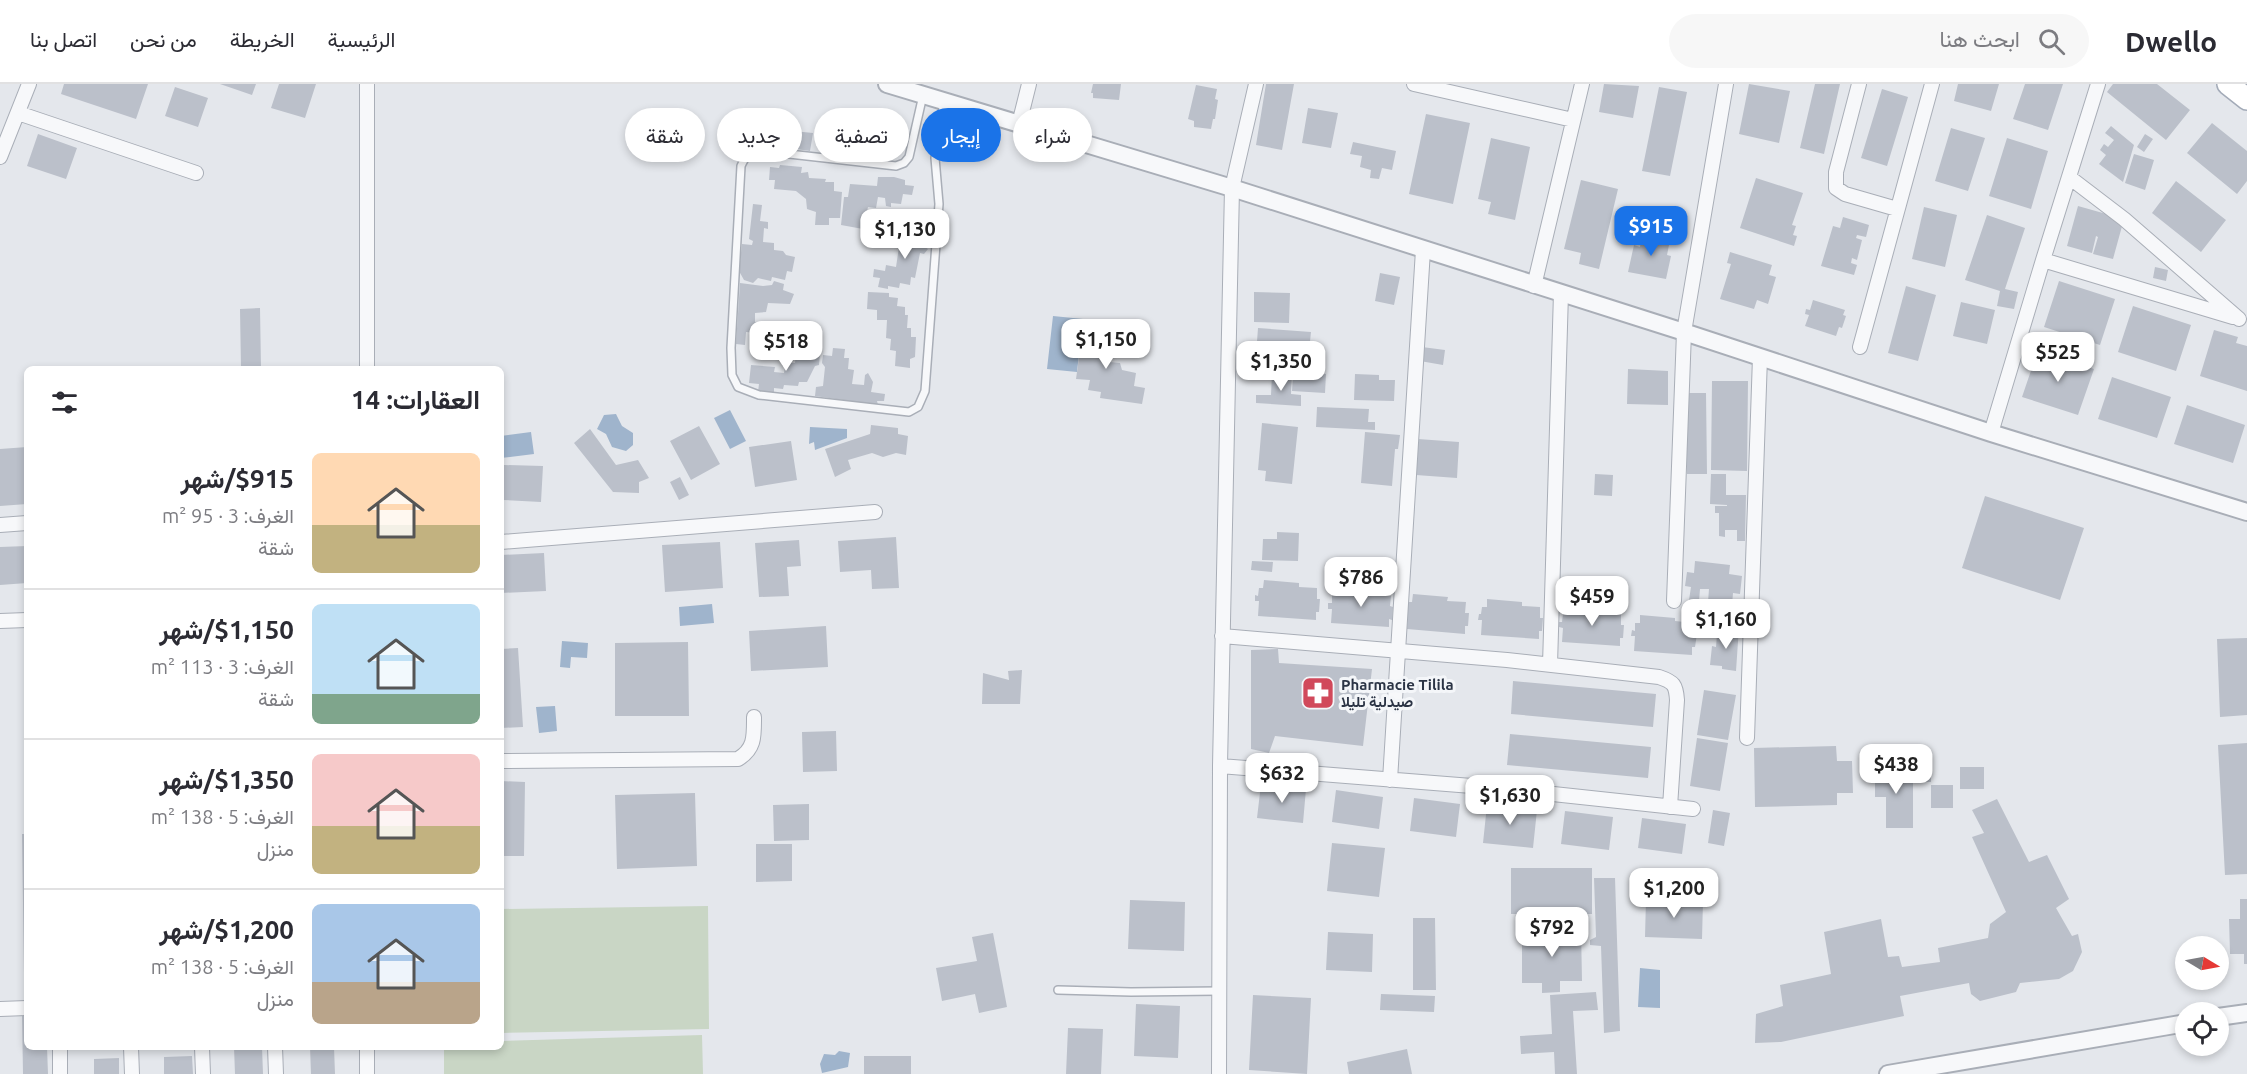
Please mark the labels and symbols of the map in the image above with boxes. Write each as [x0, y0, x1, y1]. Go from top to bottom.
pin: $915 [1615, 206, 1687, 257]
pin: $1,130 [856, 209, 954, 260]
pin: $1,150 [1057, 319, 1155, 370]
pin: $518 [750, 321, 822, 372]
pin: $525 [2022, 332, 2094, 383]
pin: $1,350 [1232, 341, 1330, 392]
pin: $786 [1325, 557, 1397, 608]
pin: $459 [1556, 576, 1628, 627]
pin: $1,160 [1677, 599, 1775, 650]
pharmacy icon: Pharmacie Tilila صيدلية تليلا [1300, 675, 1336, 711]
place label: Pharmacie Tilila صيدلية تليلا [1341, 676, 1454, 711]
pin: $438 [1860, 744, 1932, 795]
pin: $632 [1246, 753, 1318, 804]
pin: $1,630 [1461, 775, 1559, 826]
pin: $1,200 [1625, 868, 1723, 919]
pin: $792 [1516, 907, 1588, 958]
north arrow [2175, 936, 2229, 990]

